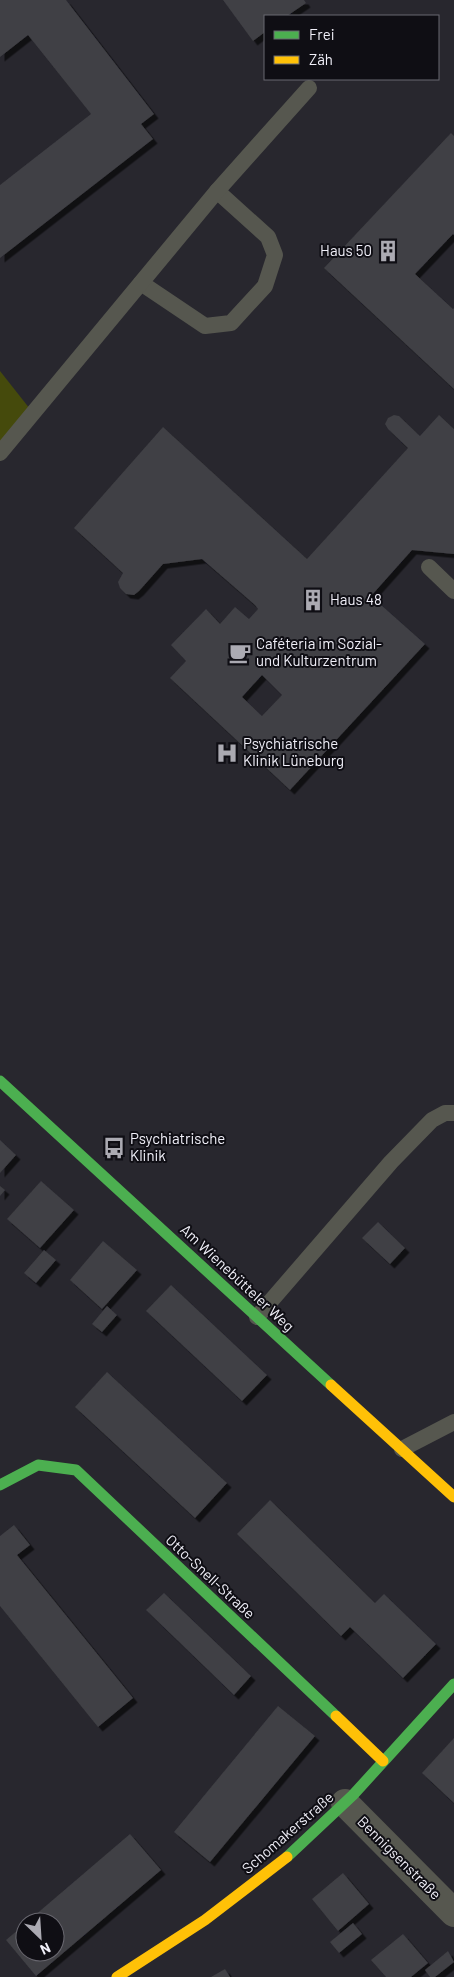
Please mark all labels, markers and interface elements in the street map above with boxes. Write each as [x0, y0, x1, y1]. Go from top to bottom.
legend [264, 15, 439, 80]
text: Frei [309, 25, 335, 43]
text: Zäh [309, 50, 333, 68]
building icon: Haus 50 [375, 238, 401, 264]
place label: Haus 50 [320, 241, 372, 259]
building icon: Haus 48 [300, 587, 326, 613]
place label: Haus 48 [330, 590, 382, 608]
place label: Caféteria im Sozial- und Kulturzentrum [256, 634, 382, 669]
cafe icon: Caféteria im Sozial- und Kulturzentrum [227, 640, 253, 666]
place label: Psychiatrische Klinik Lüneburg [243, 734, 344, 769]
hospital icon: Psychiatrische Klinik Lüneburg [214, 740, 240, 766]
place label: Psychiatrische Klinik [130, 1129, 225, 1164]
bus stop icon: Psychiatrische Klinik [101, 1135, 127, 1161]
street label: Am Wienebütteler Weg [177, 1220, 298, 1335]
street label: Otto-Snell-Straße [162, 1530, 259, 1622]
street label: Schomakerstraße [238, 1788, 337, 1877]
street label: Bennigsenstraße [354, 1812, 445, 1903]
north arrow [15, 1912, 65, 1962]
text: N [38, 1940, 54, 1959]

